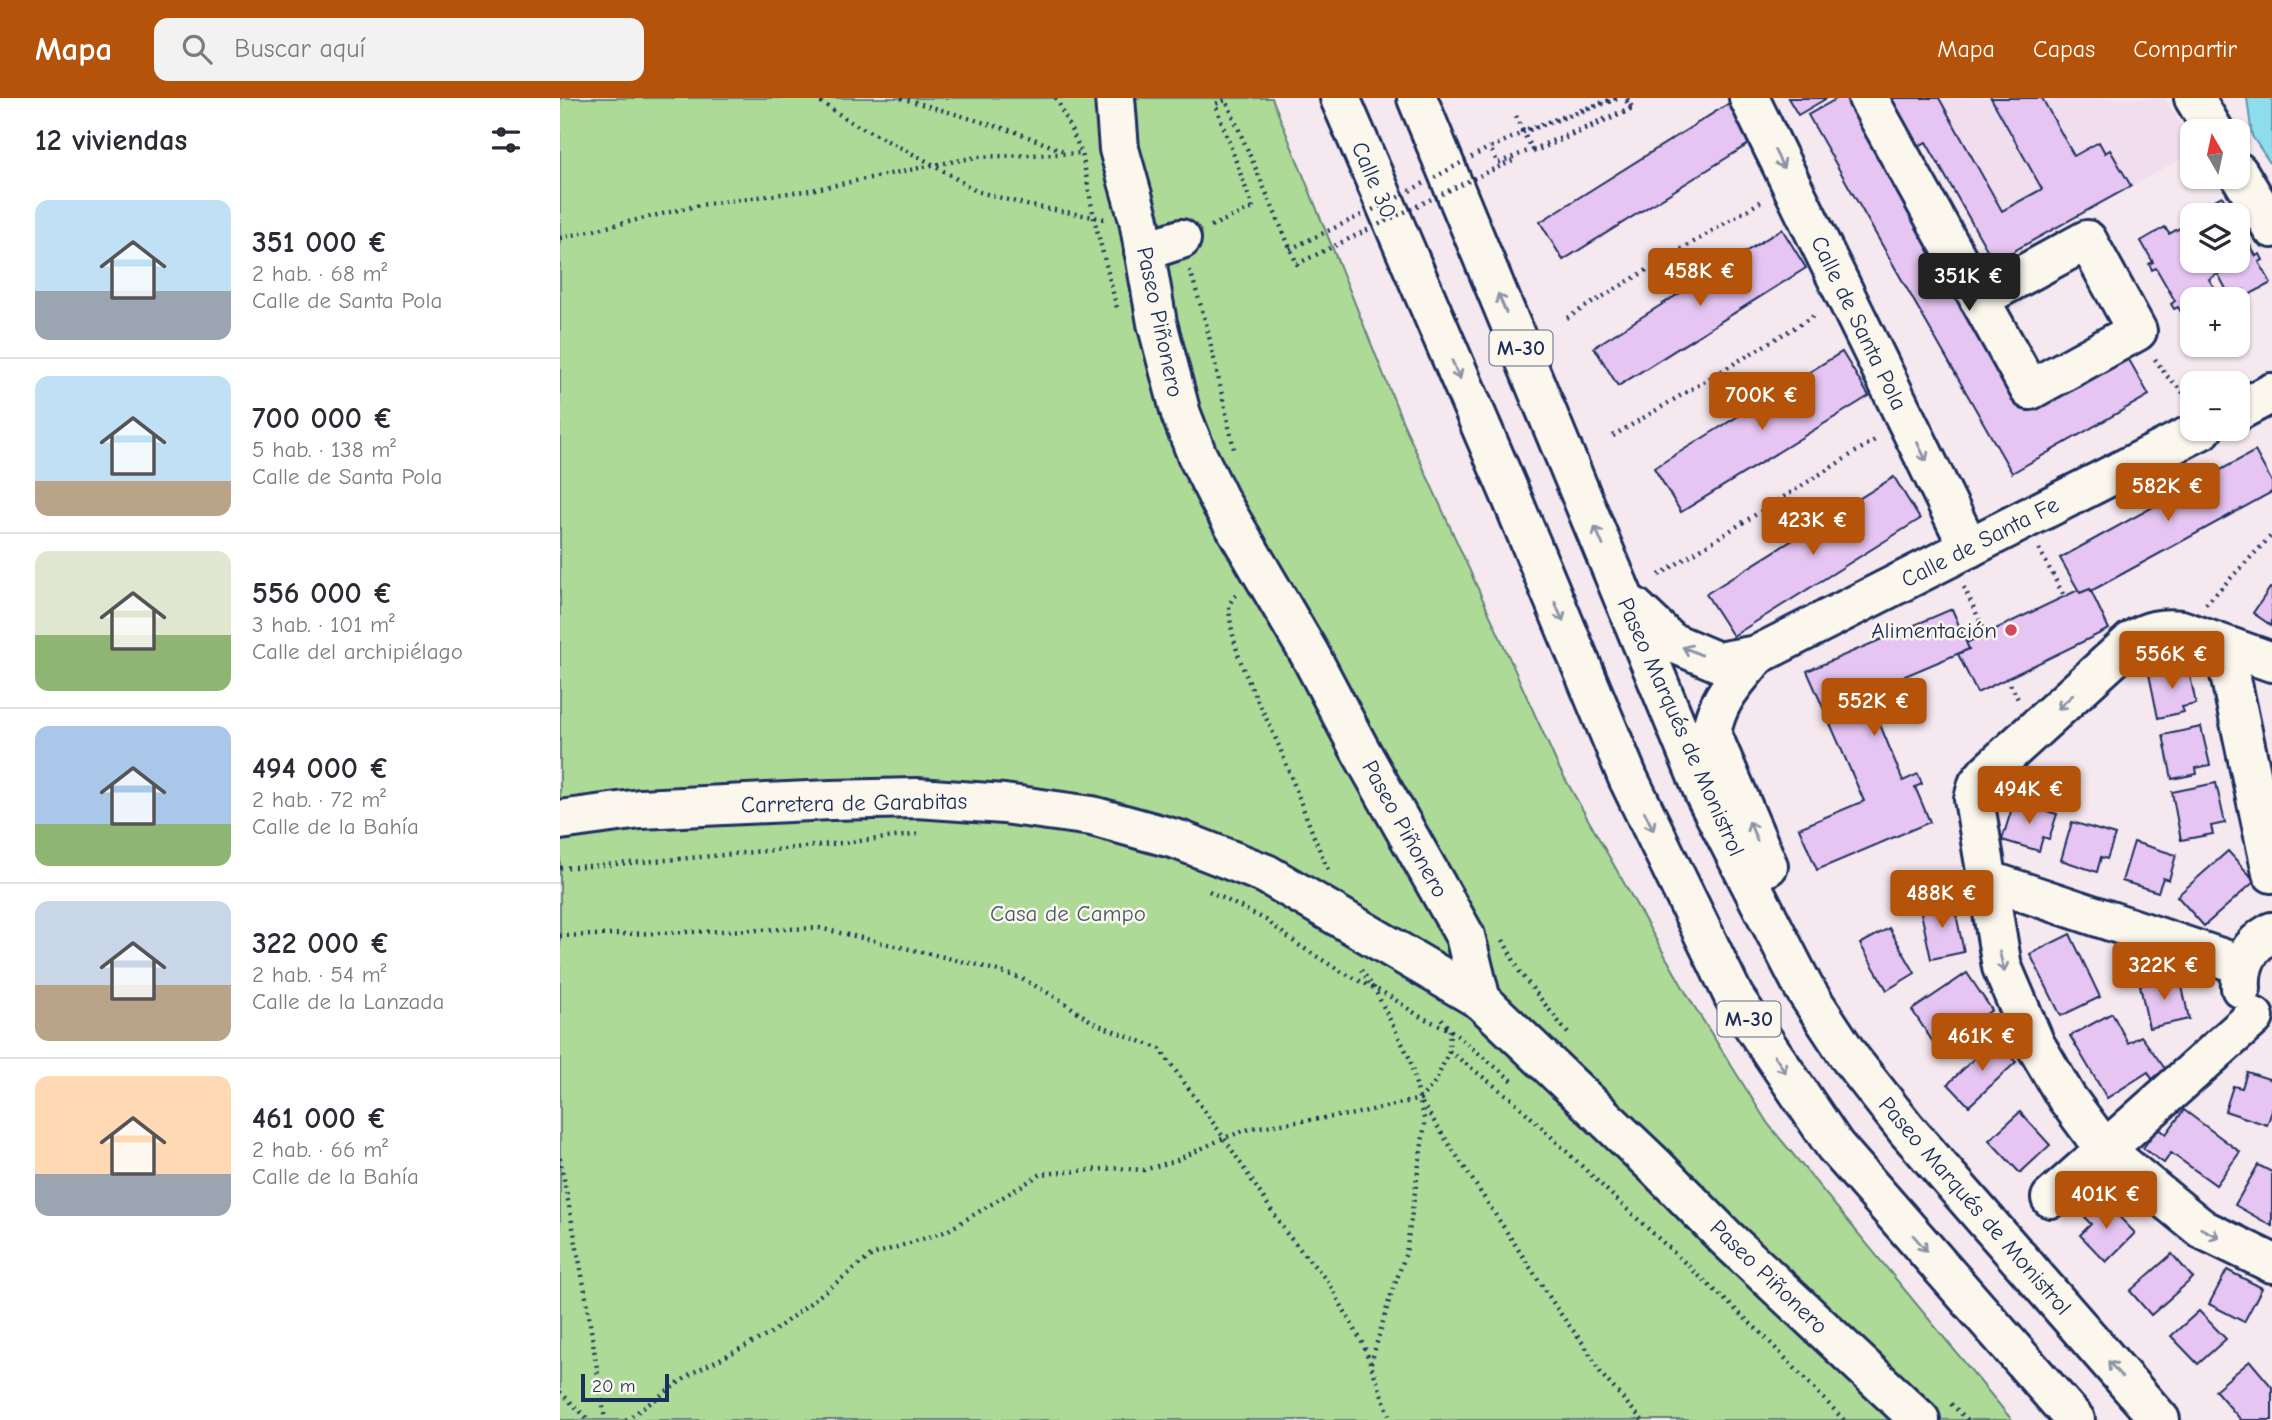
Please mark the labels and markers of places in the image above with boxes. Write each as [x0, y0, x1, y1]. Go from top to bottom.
pin: 458K € [1643, 248, 1757, 308]
pin: 351K € [1912, 254, 2026, 313]
pin: 700K € [1705, 372, 1819, 432]
pin: 582K € [2111, 464, 2225, 523]
pin: 423K € [1756, 498, 1870, 557]
place label: Alimentación [1871, 617, 1997, 644]
marker: Alimentación [2003, 622, 2019, 638]
pin: 556K € [2115, 632, 2229, 691]
pin: 552K € [1817, 678, 1931, 738]
pin: 494K € [1972, 766, 2086, 826]
pin: 488K € [1885, 870, 1999, 930]
pin: 322K € [2107, 942, 2221, 1002]
pin: 461K € [1925, 1014, 2039, 1073]
pin: 401K € [2049, 1172, 2163, 1231]

